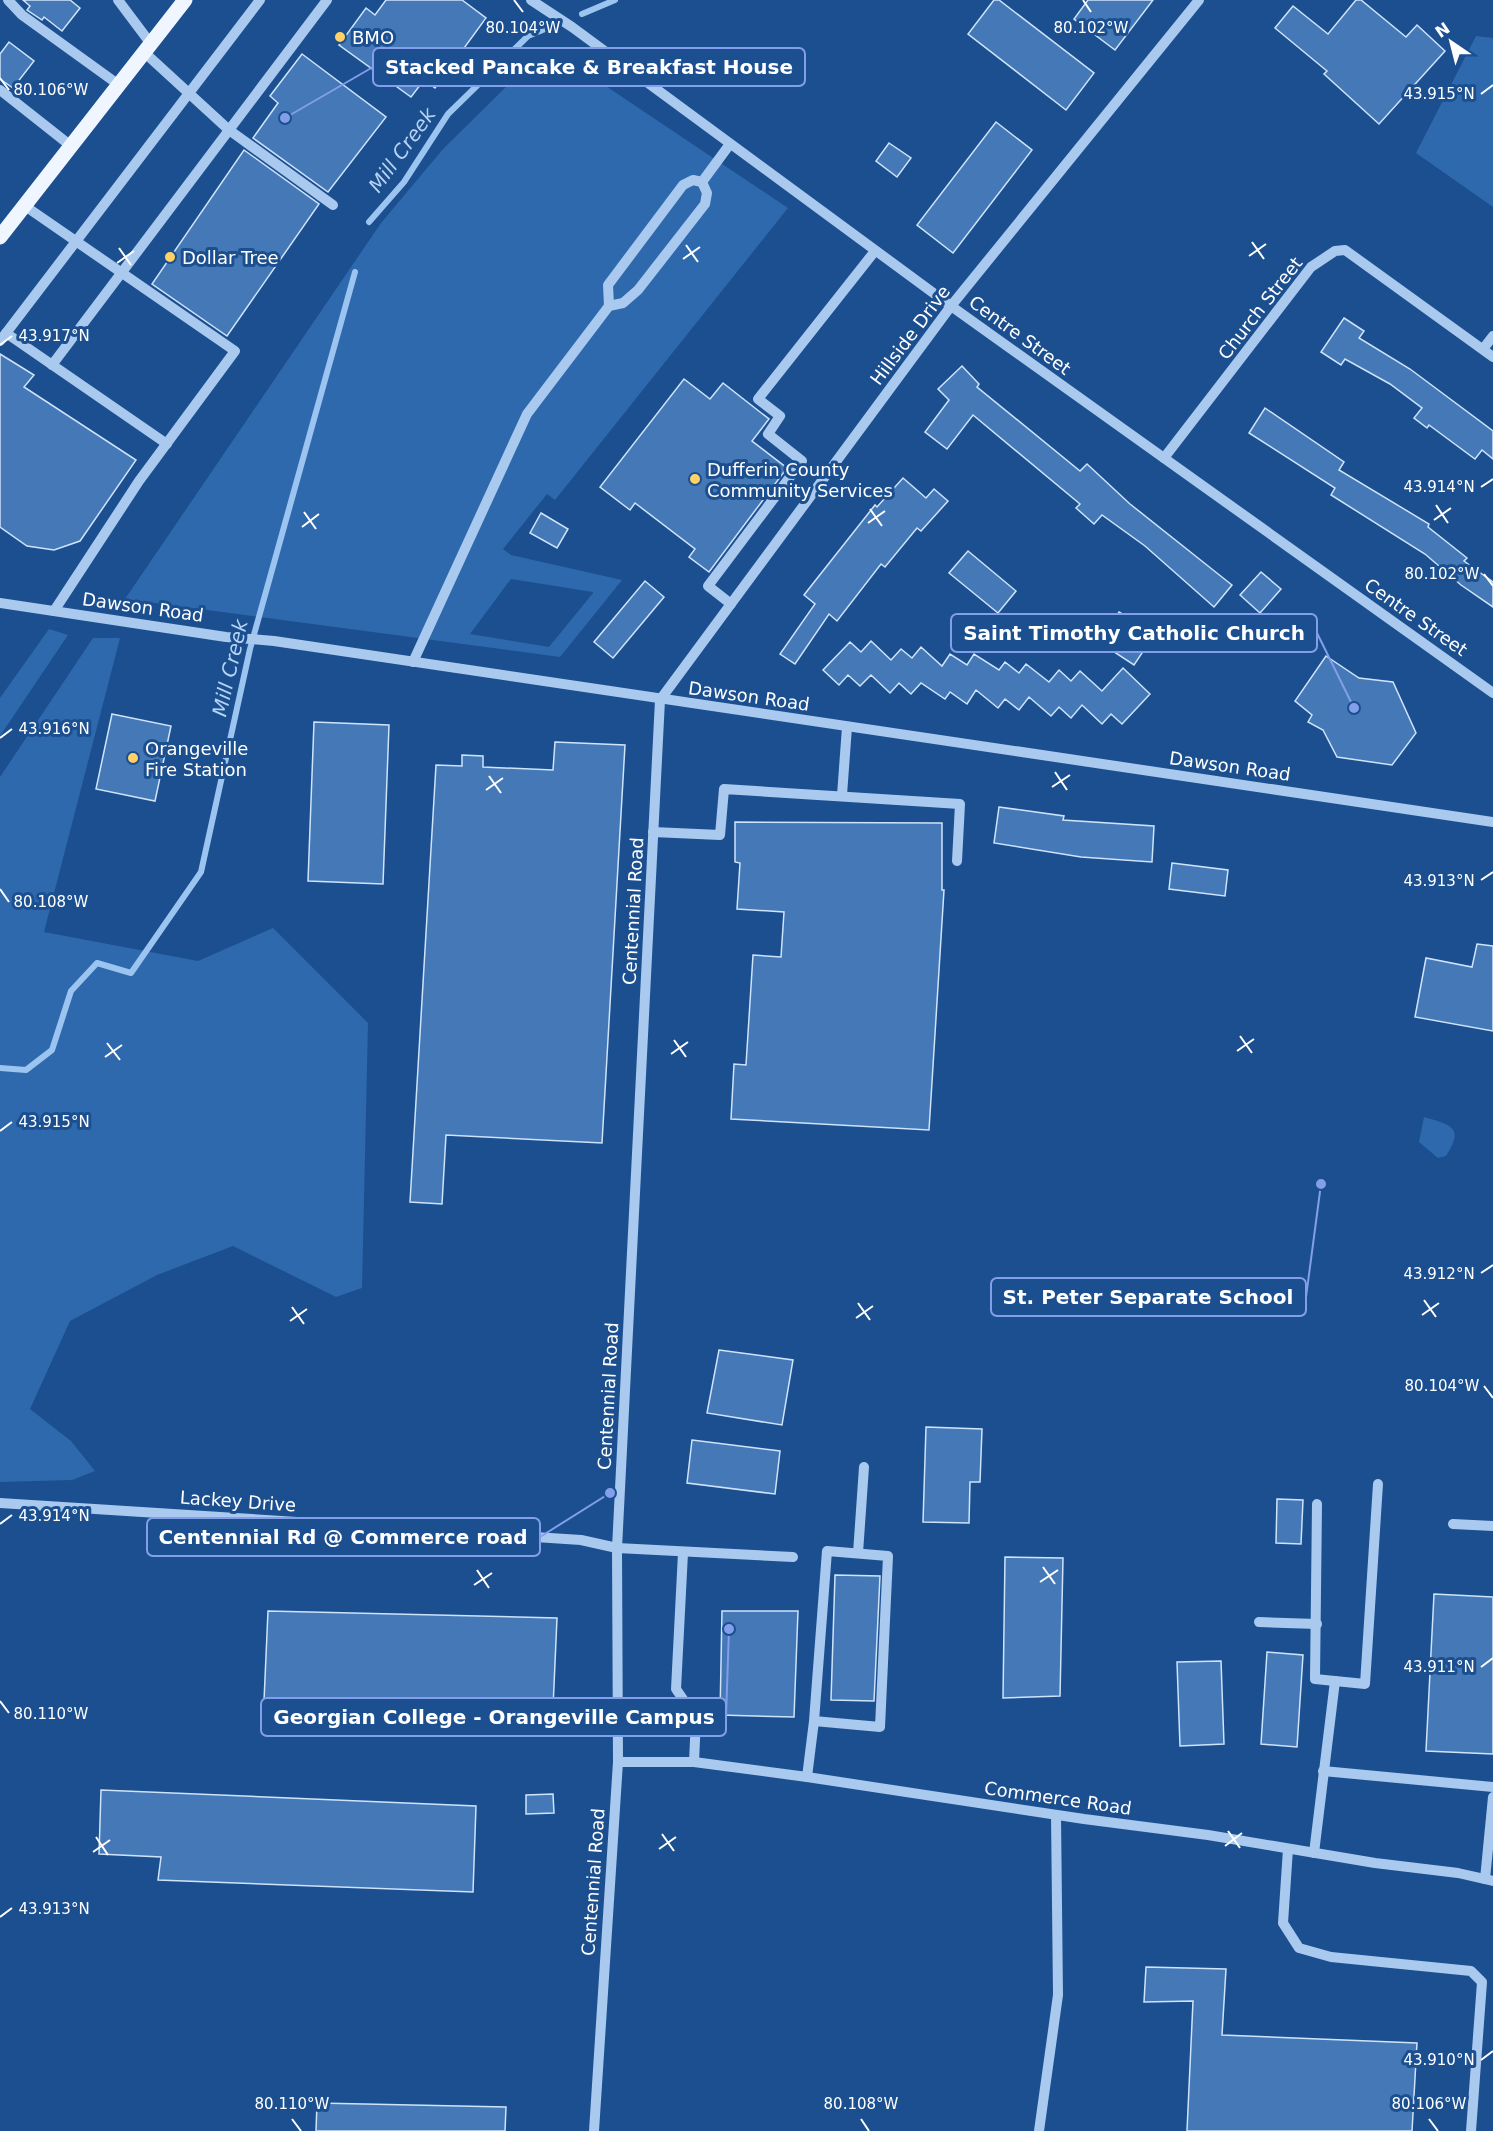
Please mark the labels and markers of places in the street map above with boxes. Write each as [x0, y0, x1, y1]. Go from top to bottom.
place label: BMO [352, 27, 394, 48]
marker: BMO [333, 30, 347, 44]
callout: Stacked Pancake & Breakfast House [373, 48, 805, 86]
place label: Dollar Tree [182, 247, 279, 268]
marker: Dollar Tree [163, 250, 177, 264]
place label: Dufferin County Community Services [707, 459, 893, 501]
marker: Dufferin County Community Services [688, 472, 702, 486]
callout: Saint Timothy Catholic Church [951, 614, 1317, 652]
place label: Orangeville Fire Station [145, 738, 248, 780]
marker: Orangeville Fire Station [126, 751, 140, 765]
callout: St. Peter Separate School [991, 1278, 1306, 1316]
callout: Centennial Rd @ Commerce road [147, 1518, 540, 1556]
callout: Georgian College - Orangeville Campus [261, 1698, 726, 1736]

